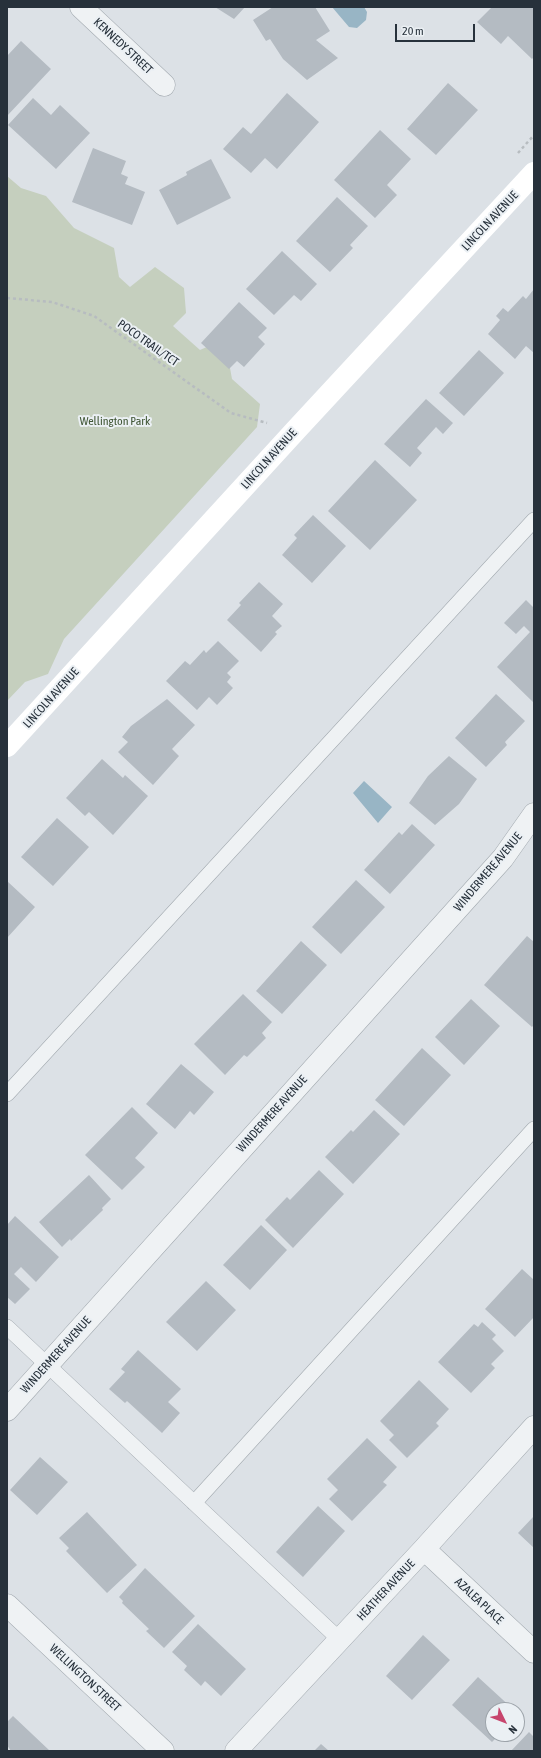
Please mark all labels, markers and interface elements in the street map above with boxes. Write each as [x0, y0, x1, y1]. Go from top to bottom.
street label: KENNEDY STREET [91, 15, 155, 77]
scale bar [397, 16, 477, 42]
text: 20 m [402, 24, 424, 38]
street label: LINCOLN AVENUE [459, 188, 521, 254]
street label: POCO TRAIL/TCT [115, 317, 181, 369]
park label: Wellington Park [80, 414, 150, 428]
street label: LINCOLN AVENUE [238, 426, 300, 492]
street label: LINCOLN AVENUE [20, 665, 82, 731]
street label: WINDERMERE AVENUE [451, 830, 525, 914]
street label: WINDERMERE AVENUE [234, 1073, 310, 1155]
street label: WINDERMERE AVENUE [18, 1314, 94, 1396]
street label: HEATHER AVENUE [354, 1556, 418, 1624]
street label: AZALEA PLACE [452, 1575, 506, 1627]
street label: WELLINGTON STREET [46, 1641, 124, 1715]
north arrow [485, 1702, 525, 1742]
text: N [506, 1723, 520, 1736]

